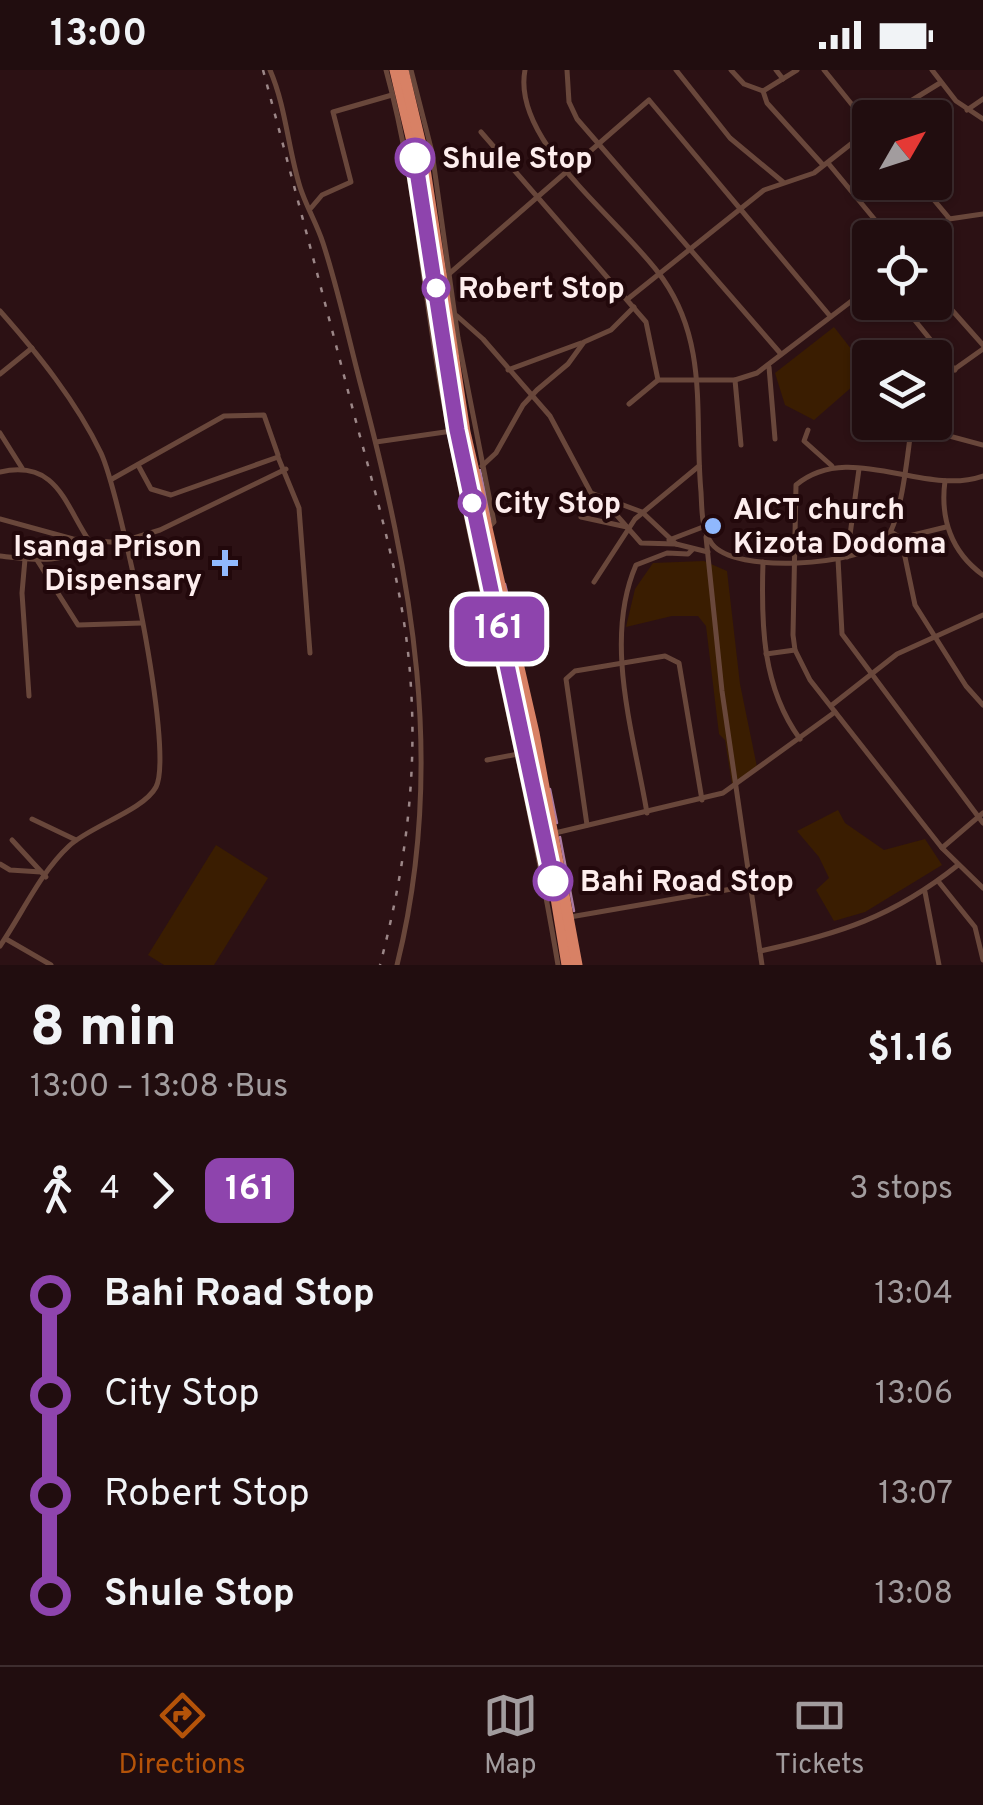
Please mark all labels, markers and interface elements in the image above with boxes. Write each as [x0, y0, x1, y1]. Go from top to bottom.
text: 13:00 [50, 11, 147, 60]
north arrow [852, 100, 952, 200]
map controls [852, 100, 952, 440]
marker: Shule Stop [396, 139, 434, 177]
place label: Shule Stop [442, 142, 593, 179]
button: locate [852, 220, 952, 320]
place label: Robert Stop [458, 272, 625, 309]
marker: Robert Stop [423, 275, 449, 301]
button: layers [852, 340, 952, 440]
place label: City Stop [494, 487, 621, 524]
marker: City Stop [459, 490, 485, 516]
place label: AICT church Kizota Dodoma [733, 493, 946, 564]
marker: AICT church Kizota Dodoma [702, 515, 724, 537]
place label: Isanga Prison Dispensary [13, 530, 202, 601]
marker: Isanga Prison Dispensary [212, 550, 238, 576]
line badge: 161 [442, 596, 556, 662]
text: 161 [474, 607, 524, 651]
marker: Bahi Road Stop [534, 862, 572, 900]
place label: Bahi Road Stop [580, 865, 794, 902]
text: 8 min [30, 995, 177, 1065]
text: $1.16 [867, 1026, 953, 1075]
text: 13:00 – 13:08 · Bus [30, 1068, 288, 1108]
icon: walk [30, 1163, 85, 1218]
icon: forward [135, 1163, 190, 1218]
text: 161 [225, 1168, 274, 1212]
text: 4 [100, 1170, 120, 1210]
text: 3 stops [849, 1170, 953, 1210]
text: Bahi Road Stop [104, 1271, 375, 1320]
text: 13:04 [874, 1275, 953, 1315]
text: City Stop [104, 1371, 260, 1420]
text: 13:06 [875, 1375, 953, 1415]
text: Robert Stop [104, 1471, 310, 1520]
text: 13:07 [878, 1475, 953, 1515]
text: Shule Stop [104, 1571, 295, 1620]
text: 13:08 [875, 1575, 953, 1615]
tab: Directions [119, 1688, 246, 1784]
tab: Map [483, 1688, 538, 1784]
tab: Tickets [775, 1688, 864, 1784]

